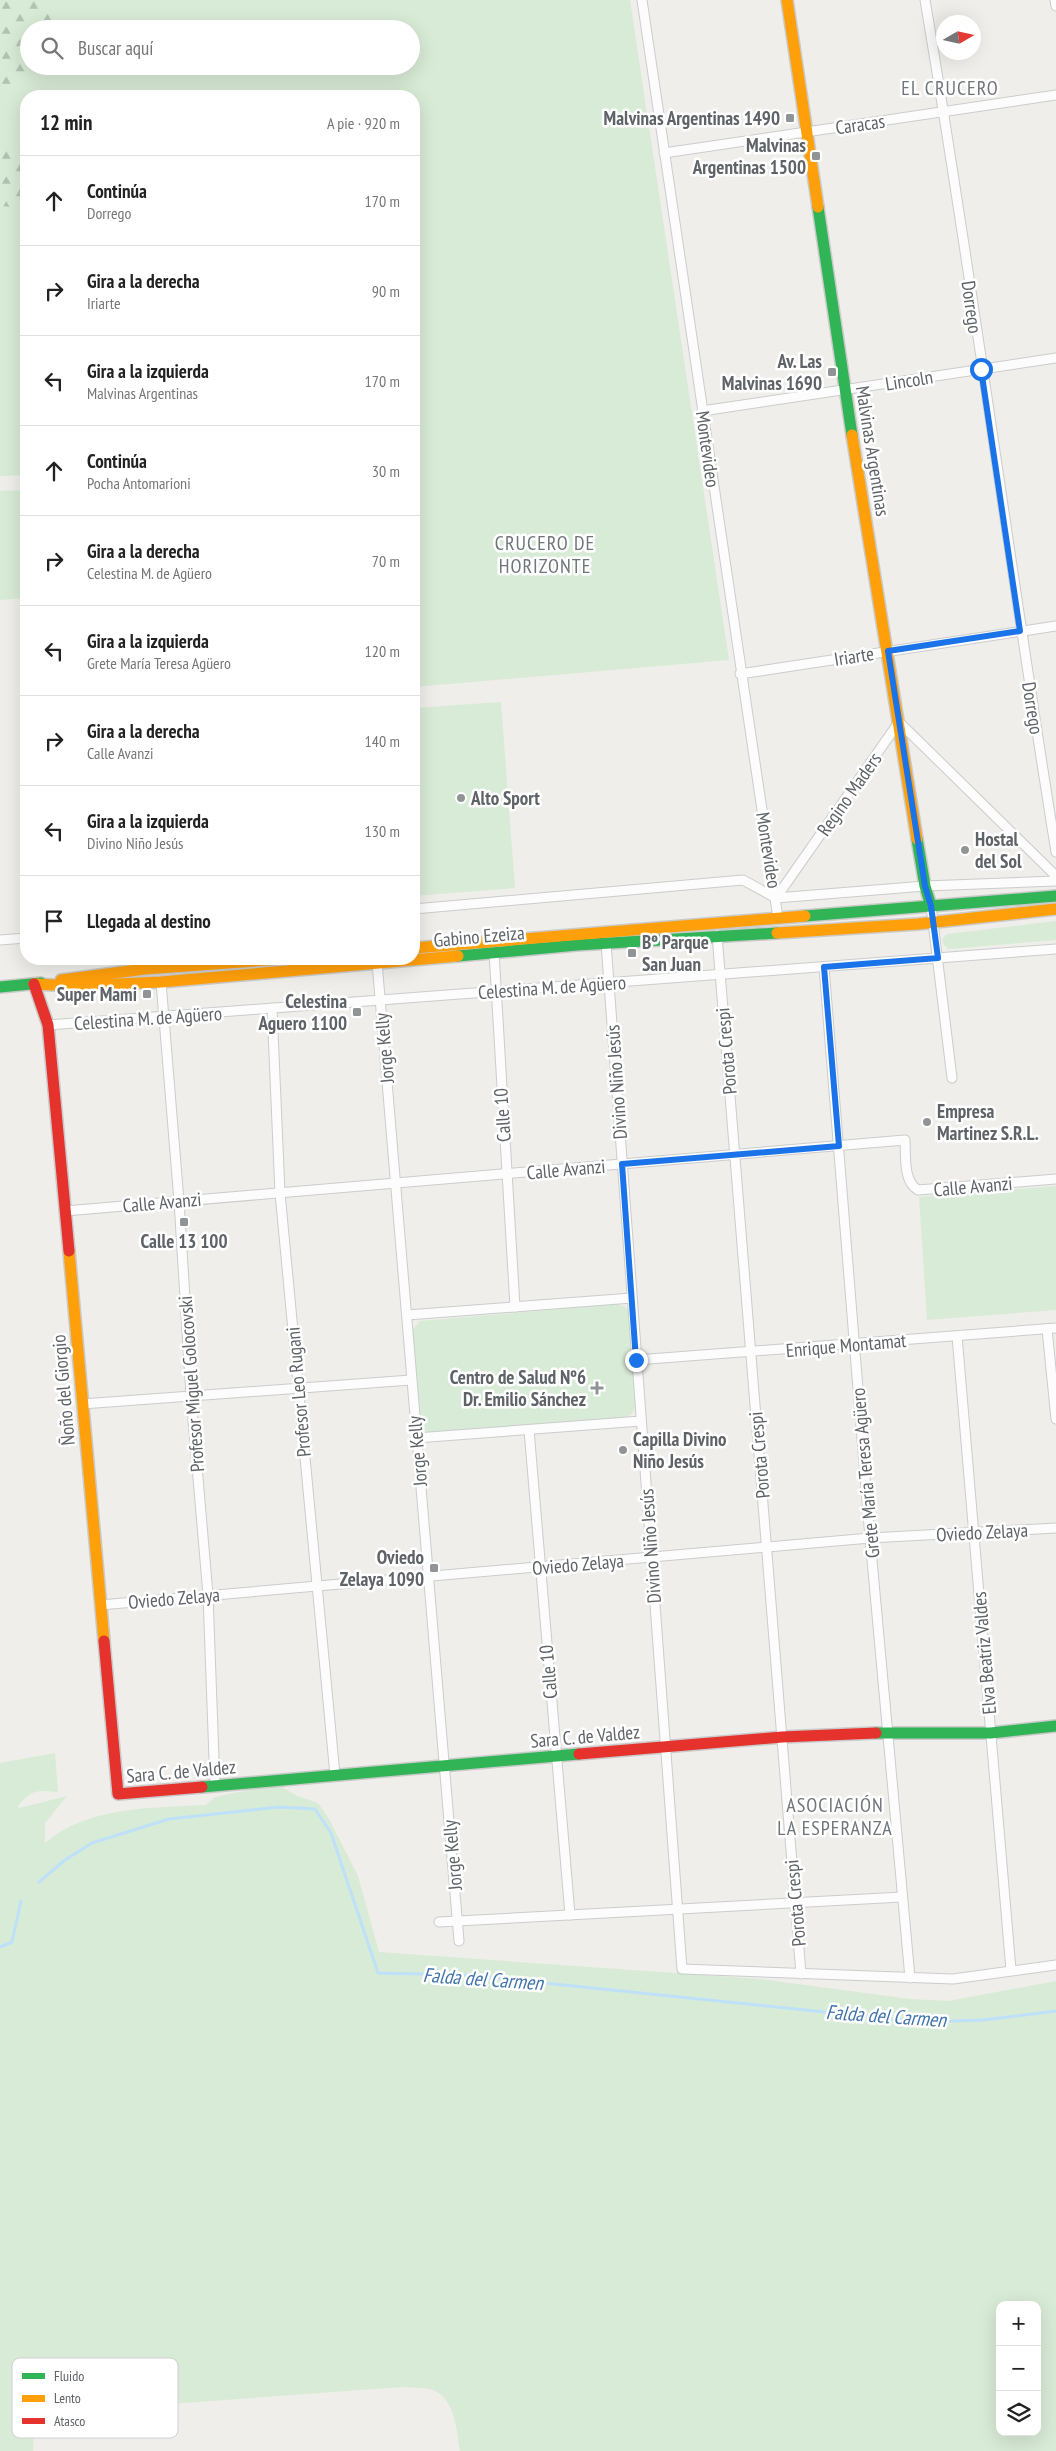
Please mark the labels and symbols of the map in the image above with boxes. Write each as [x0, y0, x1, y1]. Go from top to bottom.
north arrow [936, 15, 981, 60]
district label: EL CRUCERO [901, 75, 999, 101]
place label: Malvinas Argentinas 1490 [604, 106, 780, 130]
street label: Caracas [834, 109, 886, 139]
marker: Malvinas Argentinas 1490 [784, 112, 796, 124]
place label: Malvinas Argentinas 1500 [692, 133, 806, 179]
marker: Malvinas Argentinas 1500 [810, 150, 822, 162]
street label: Dorrego [956, 279, 988, 335]
place label: Av. Las Malvinas 1690 [722, 349, 822, 395]
route start [970, 358, 993, 381]
street label: Lincoln [884, 364, 934, 396]
marker: Av. Las Malvinas 1690 [826, 366, 838, 378]
street label: Malvinas Argentinas [851, 384, 895, 518]
street label: Montevideo [691, 409, 725, 489]
district label: CRUCERO DE HORIZONTE [495, 530, 595, 579]
street label: Iriarte [832, 641, 876, 671]
street label: Dorrego [1017, 680, 1049, 736]
street label: Regino Maders [812, 748, 886, 840]
place label: Alto Sport [470, 786, 540, 810]
marker: Alto Sport [455, 792, 467, 804]
street label: Montevideo [751, 810, 787, 890]
place label: Hostal del Sol [975, 827, 1022, 873]
marker: Hostal del Sol [959, 844, 971, 856]
street label: Gabino Ezeiza [433, 920, 525, 952]
place label: Bº Parque San Juan [642, 930, 709, 976]
marker: Bº Parque San Juan [626, 947, 638, 959]
street label: Celestina M. de Agüero [477, 970, 627, 1004]
place label: Super Mami [57, 982, 137, 1006]
marker: Super Mami [141, 988, 153, 1000]
place label: Celestina Aguero 1100 [258, 989, 347, 1035]
street label: Celestina M. de Agüero [73, 1001, 223, 1035]
marker: Celestina Aguero 1100 [351, 1006, 363, 1018]
street label: Porota Crespi [710, 1007, 742, 1095]
street label: Jorge Kelly [369, 1011, 399, 1085]
street label: Divino Niño Jesús [600, 1024, 632, 1140]
street label: Calle 10 [488, 1087, 516, 1143]
place label: Empresa Martinez S.R.L. [937, 1099, 1039, 1145]
marker: Empresa Martinez S.R.L. [921, 1116, 933, 1128]
street label: Calle Avanzi [526, 1154, 606, 1184]
street label: Calle Avanzi [933, 1171, 1013, 1201]
street label: Calle Avanzi [122, 1187, 202, 1217]
marker: Calle 13 100 [178, 1216, 190, 1228]
place label: Calle 13 100 [141, 1229, 227, 1253]
street label: Profesor Miguel Golocovski [173, 1295, 209, 1473]
street label: Profesor Leo Rugani [280, 1326, 316, 1458]
street label: Enrique Montamat [785, 1328, 908, 1362]
street label: Ñoño del Giorgio [46, 1334, 80, 1446]
route end [625, 1349, 648, 1372]
place label: Centro de Salud Nº6 Dr. Emilio Sánchez [450, 1365, 586, 1411]
marker: Centro de Salud Nº6 Dr. Emilio Sánchez [590, 1381, 604, 1395]
street label: Grete María Teresa Agüero [846, 1387, 884, 1559]
street label: Porota Crespi [743, 1411, 775, 1499]
street label: Jorge Kelly [402, 1414, 432, 1488]
place label: Capilla Divino Niño Jesús [633, 1427, 726, 1473]
marker: Capilla Divino Niño Jesús [617, 1444, 629, 1456]
street label: Divino Niño Jesús [634, 1488, 666, 1604]
street label: Oviedo Zelaya [935, 1518, 1029, 1546]
place label: Oviedo Zelaya 1090 [340, 1545, 424, 1591]
street label: Oviedo Zelaya [531, 1548, 625, 1580]
marker: Oviedo Zelaya 1090 [428, 1562, 440, 1574]
street label: Oviedo Zelaya [127, 1582, 221, 1614]
street label: Elva Beatriz Valdes [967, 1591, 1001, 1715]
street label: Calle 10 [534, 1644, 562, 1700]
street label: Sara C. de Valdez [529, 1719, 641, 1753]
street label: Sara C. de Valdez [125, 1754, 237, 1788]
district label: ASOCIACIÓN LA ESPERANZA [777, 1792, 893, 1841]
street label: Jorge Kelly [437, 1818, 467, 1892]
street label: Porota Crespi [779, 1859, 811, 1947]
water label: Falda del Carmen [422, 1962, 545, 1996]
water label: Falda del Carmen [825, 1999, 948, 2033]
legend [12, 2358, 178, 2438]
text: Fluido [54, 2367, 84, 2385]
text: Lento [54, 2389, 81, 2407]
text: Atasco [54, 2412, 85, 2430]

